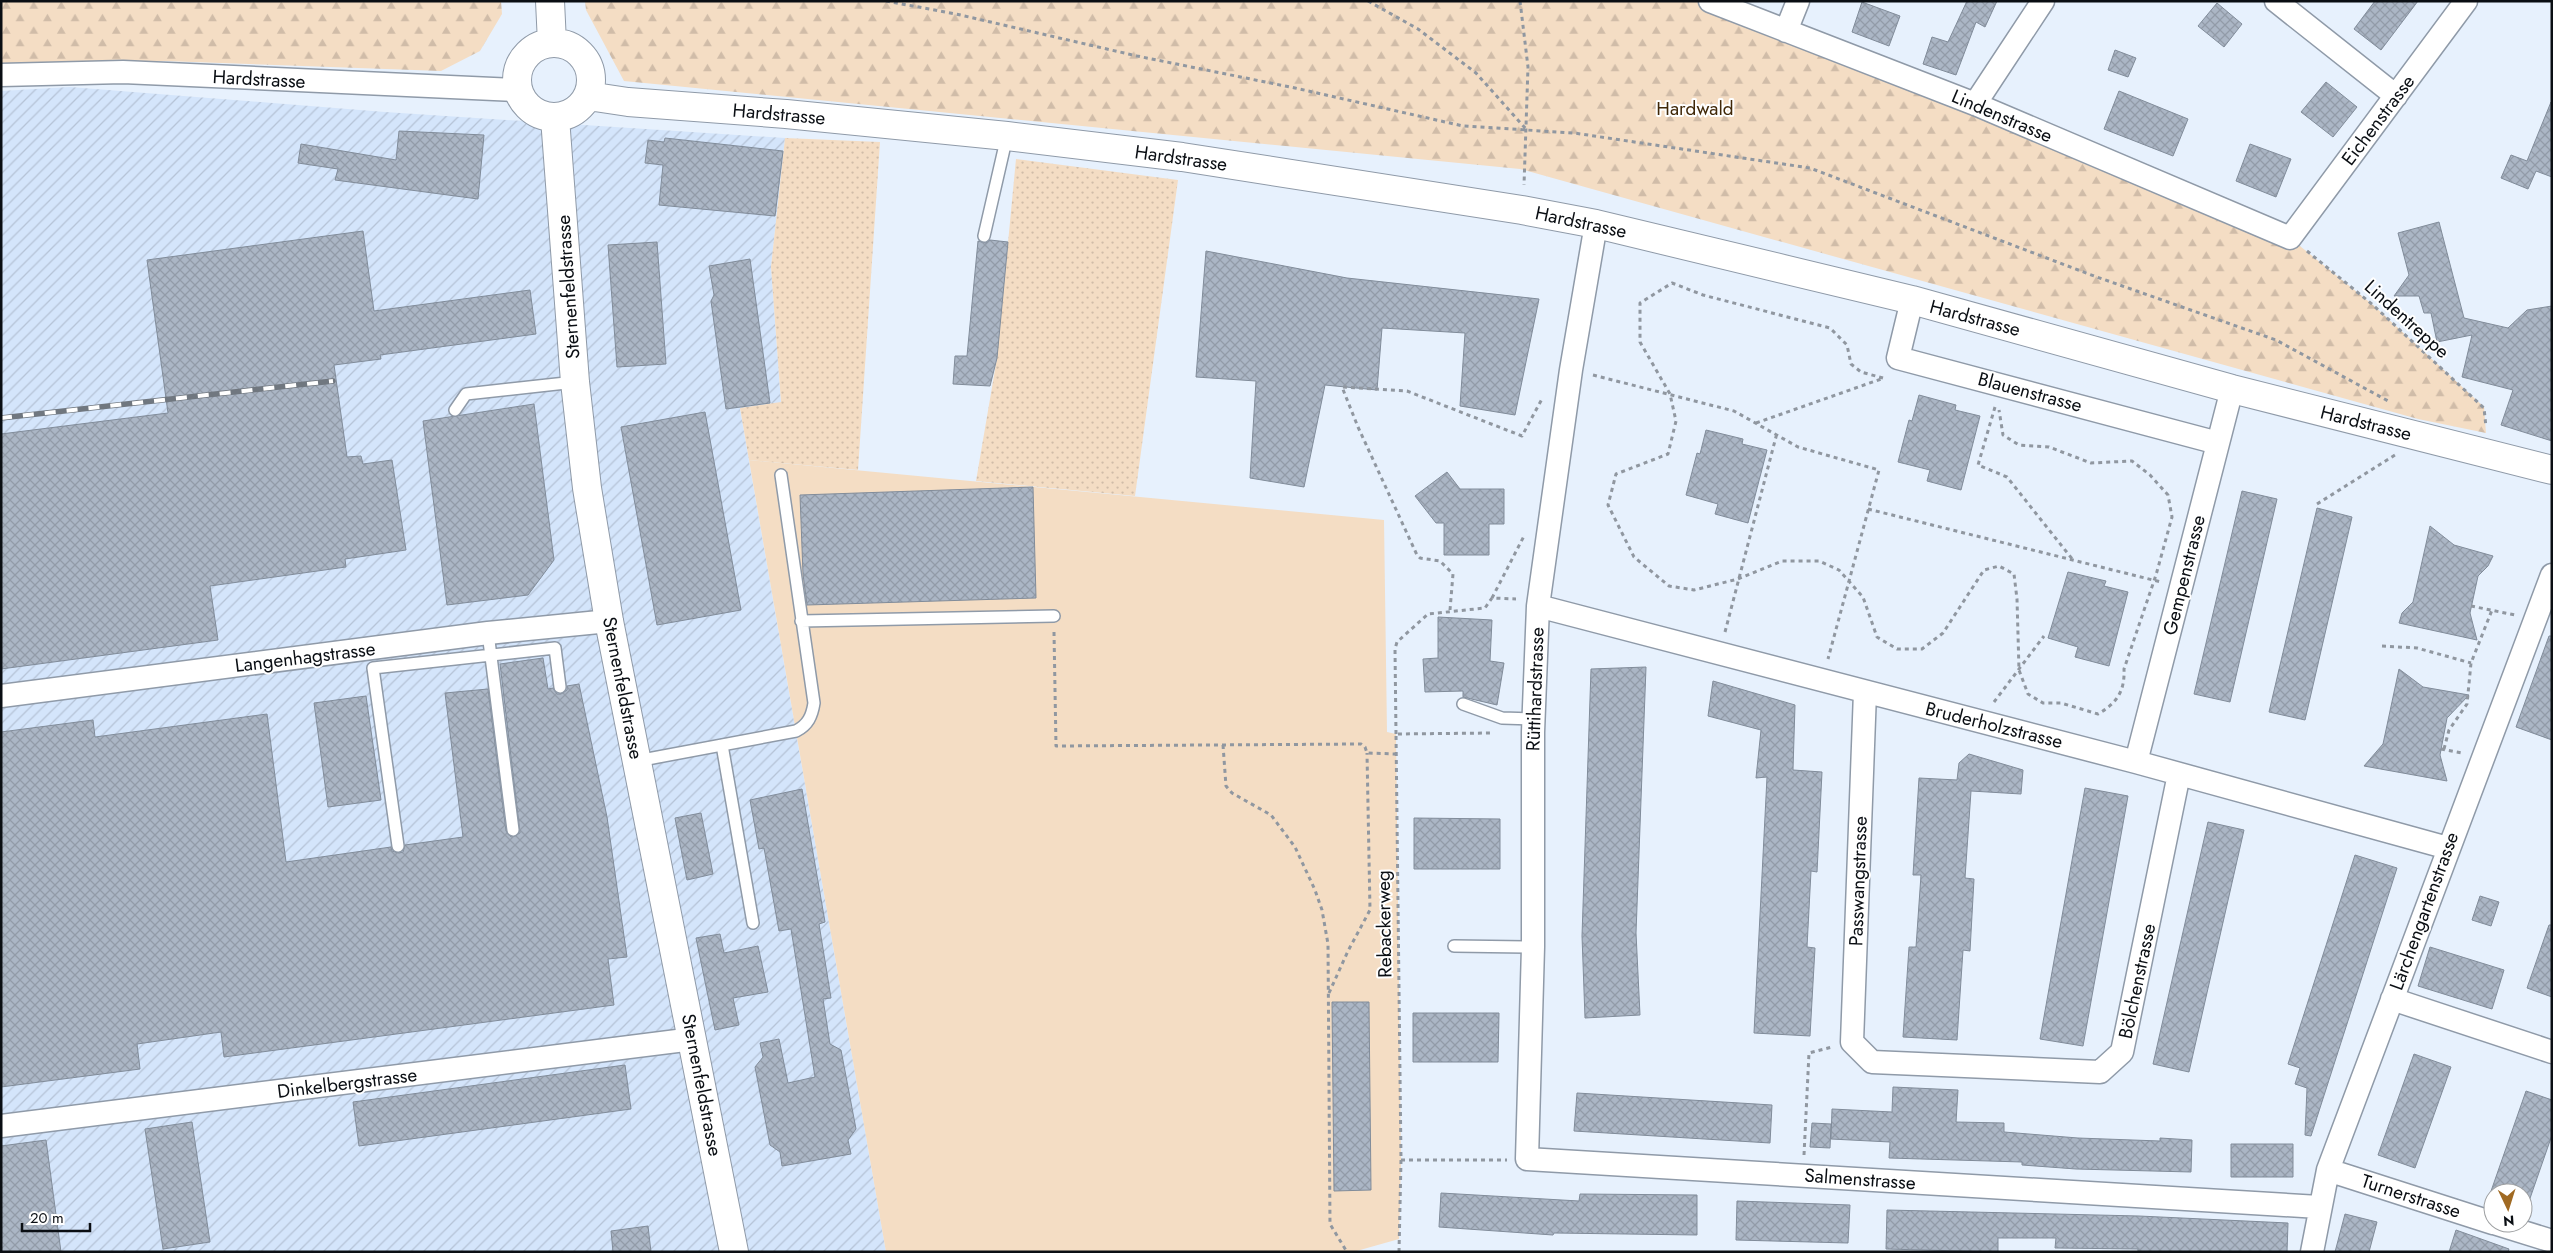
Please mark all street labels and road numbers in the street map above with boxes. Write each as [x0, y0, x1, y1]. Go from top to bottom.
street label: Hardstrasse [212, 63, 306, 95]
street label: Eichenstrasse [2335, 69, 2421, 171]
street label: Lindenstrasse [1947, 83, 2057, 149]
street label: Hardstrasse [731, 96, 827, 132]
street label: Hardstrasse [1133, 138, 1229, 178]
street label: Hardstrasse [1533, 199, 1630, 245]
street label: Sternenfeldstrasse [549, 214, 587, 360]
street label: Lindentreppe [2359, 273, 2456, 365]
street label: Hardstrasse [1927, 293, 2024, 343]
street label: Blauenstrasse [1975, 365, 2085, 419]
street label: Hardstrasse [2318, 399, 2415, 447]
street label: Gempenstrasse [2156, 512, 2212, 638]
street label: Sternenfeldstrasse [596, 615, 650, 762]
street label: Rüttihardstrasse [1519, 626, 1551, 751]
street label: Langenhagstrasse [233, 635, 377, 679]
street label: Bruderholzstrasse [1922, 695, 2066, 755]
street label: Passwangstrasse [1842, 815, 1874, 946]
street label: Lärchengartenstrasse [2383, 828, 2465, 994]
street label: Rebackerweg [1370, 870, 1398, 978]
street label: Bölchenstrasse [2112, 921, 2162, 1041]
street label: Sternenfeldstrasse [675, 1012, 729, 1159]
street label: Dinkelbergstrasse [276, 1061, 419, 1105]
street label: Salmenstrasse [1803, 1162, 1917, 1196]
street label: Turnerstrasse [2358, 1167, 2464, 1225]

